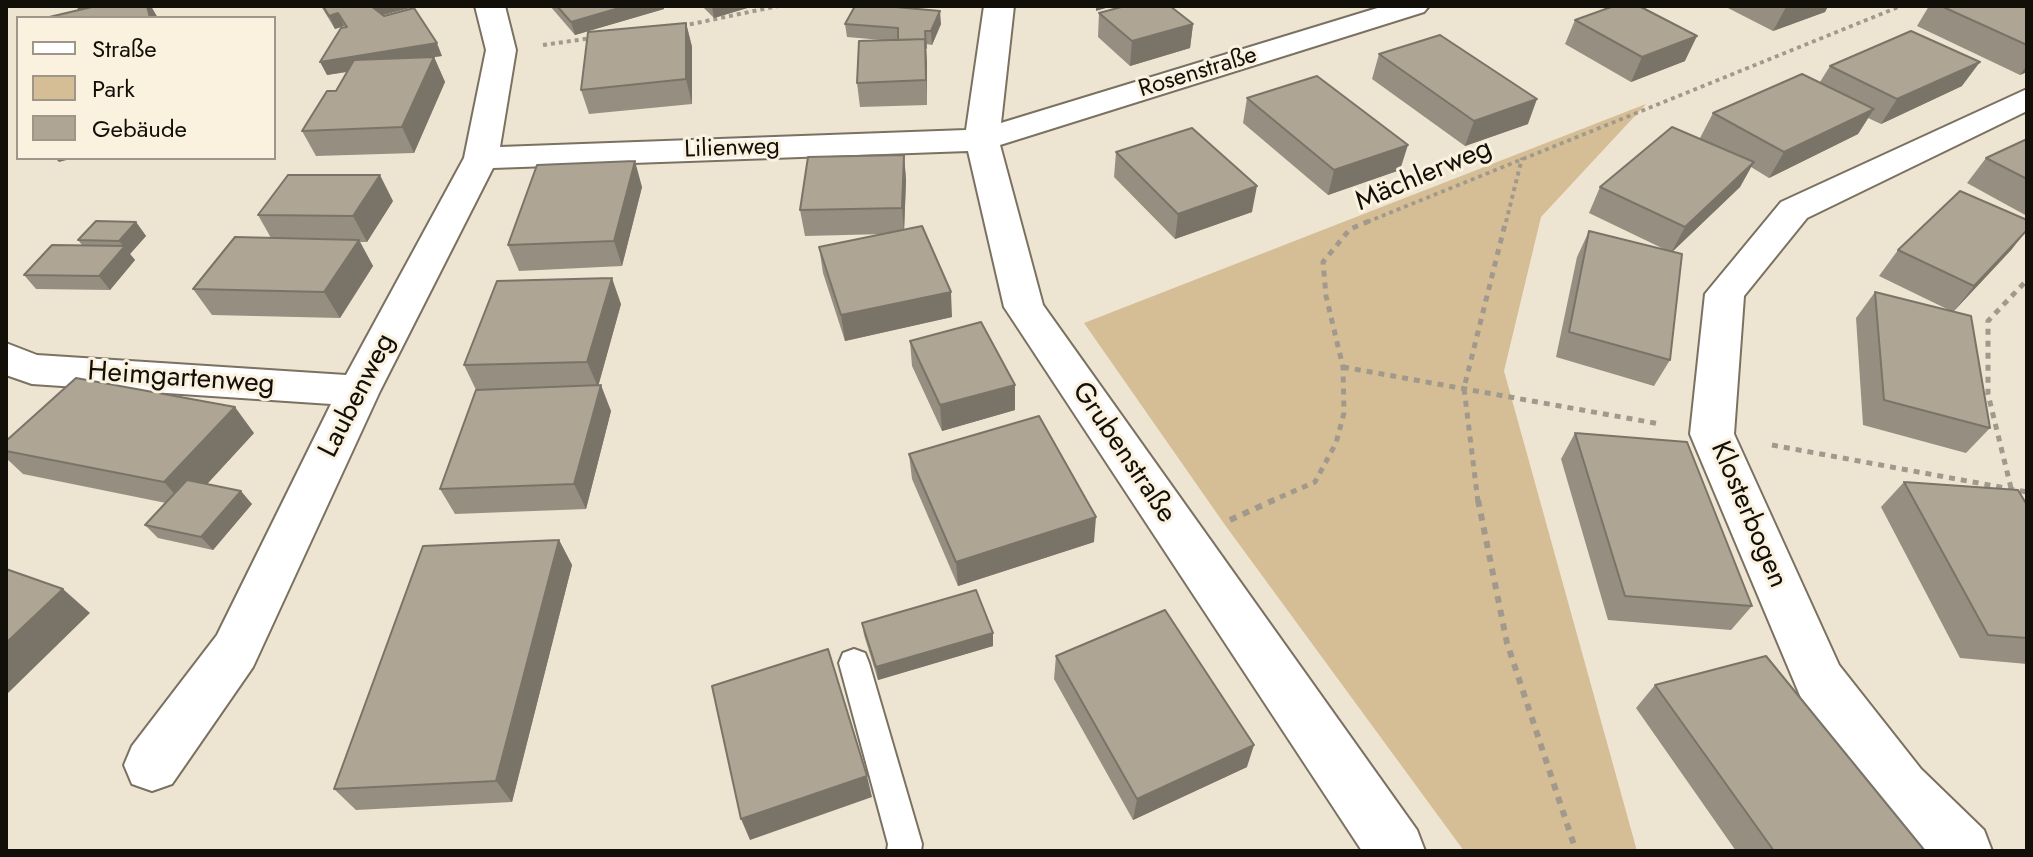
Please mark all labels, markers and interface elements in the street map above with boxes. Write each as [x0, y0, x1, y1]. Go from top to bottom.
legend [16, 16, 276, 160]
text: Straße [92, 31, 157, 66]
street label: Rosenstraße [1135, 41, 1261, 105]
text: Park [92, 71, 135, 106]
text: Gebäude [92, 111, 187, 146]
street label: Mächlerweg [1351, 132, 1497, 220]
street label: Lilienweg [684, 133, 780, 165]
street label: Laubenweg [312, 328, 404, 464]
street label: Heimgartenweg [86, 356, 276, 402]
street label: Grubenstraße [1064, 376, 1182, 530]
street label: Klosterbogen [1702, 437, 1794, 593]

